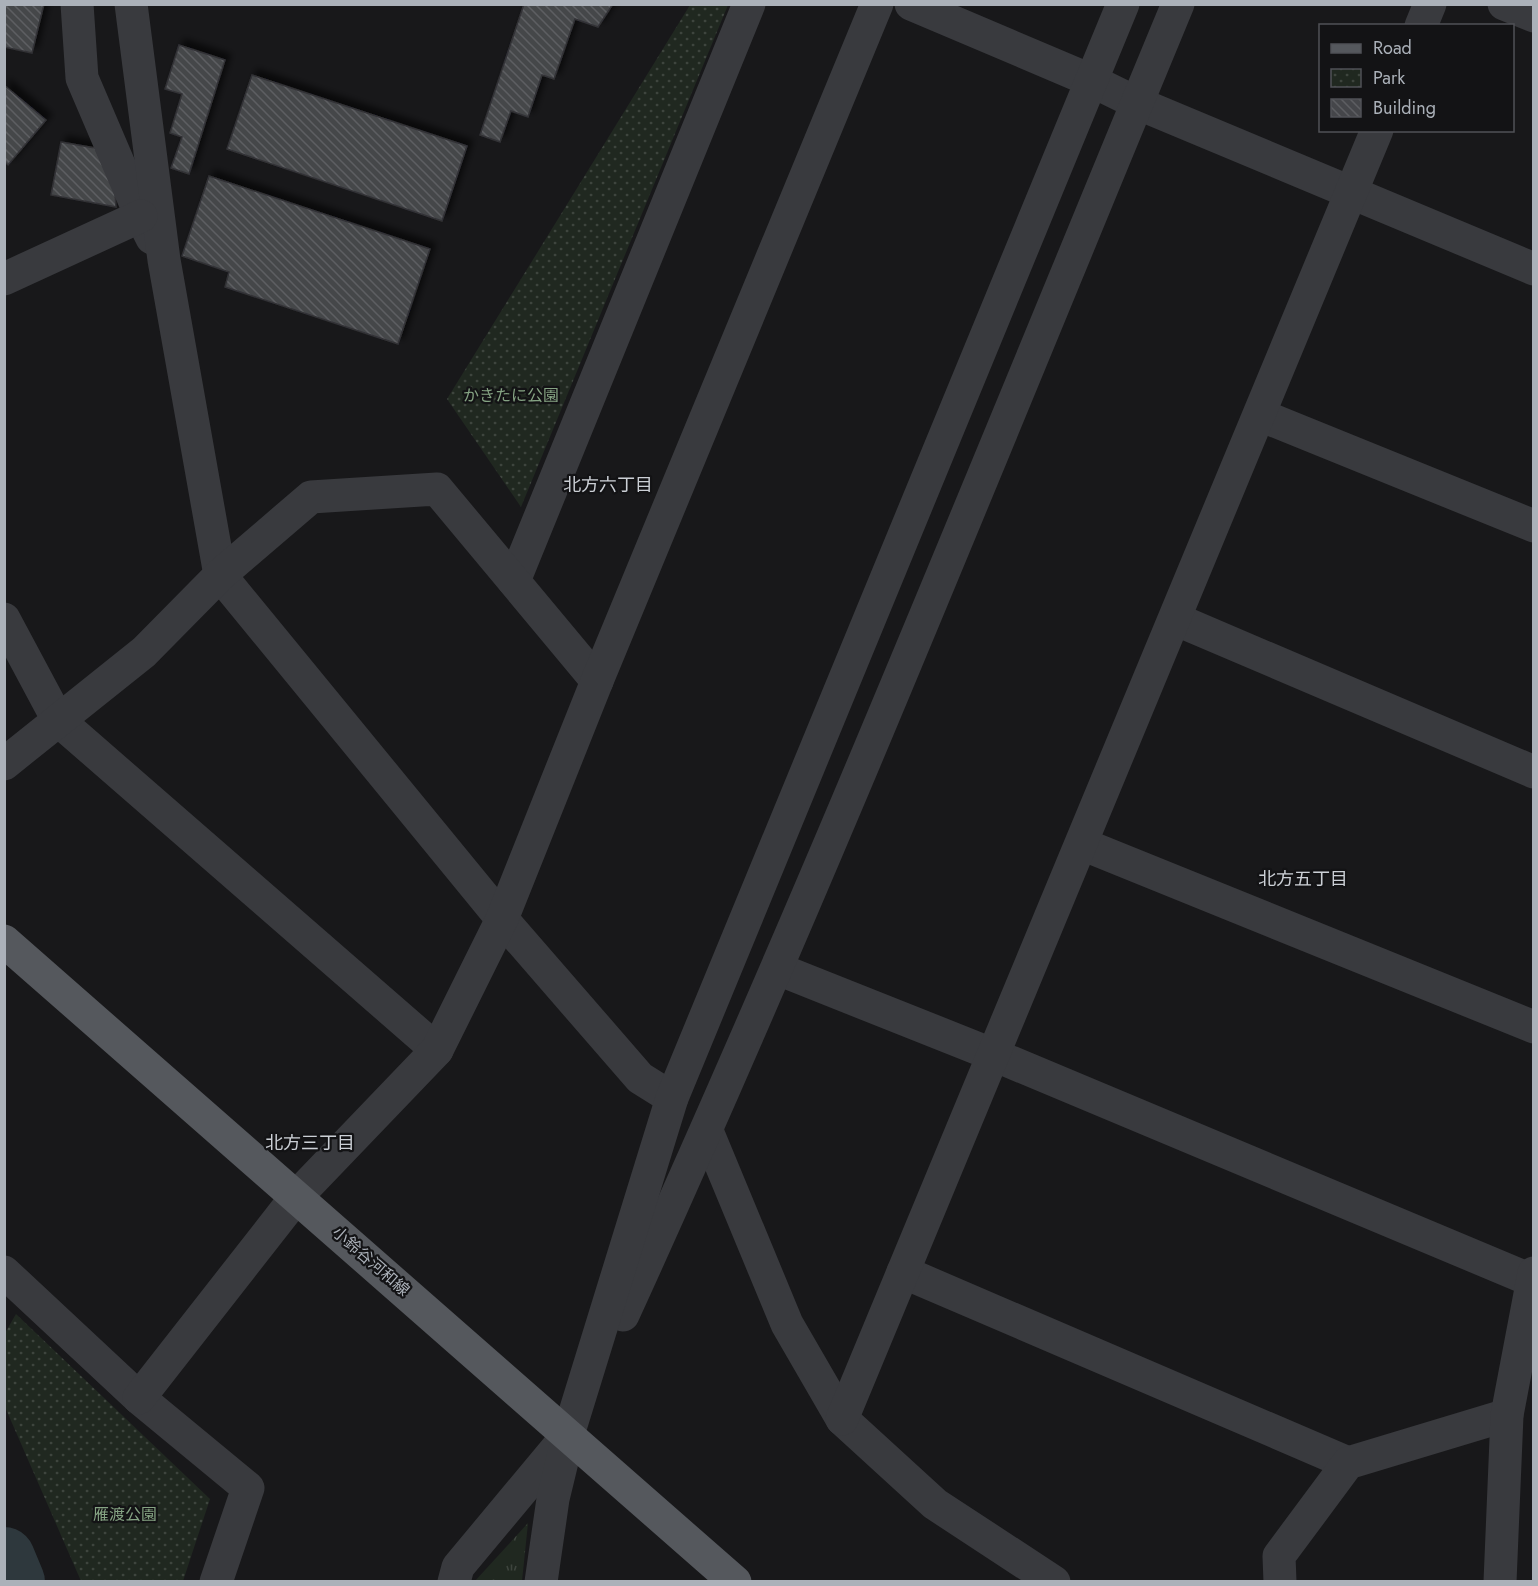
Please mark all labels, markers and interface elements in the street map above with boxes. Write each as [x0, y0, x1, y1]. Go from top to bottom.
legend [1319, 24, 1514, 132]
text: Road [1373, 35, 1412, 61]
text: Park [1373, 65, 1405, 91]
text: Building [1373, 95, 1436, 121]
park label: かきたに公園 [463, 384, 559, 407]
district label: 北方六丁目 [563, 472, 653, 498]
district label: 北方五丁目 [1258, 866, 1348, 892]
district label: 北方三丁目 [265, 1130, 355, 1156]
street label: 小鈴谷河和線 [327, 1221, 415, 1301]
park label: 雁渡公園 [93, 1503, 157, 1526]

